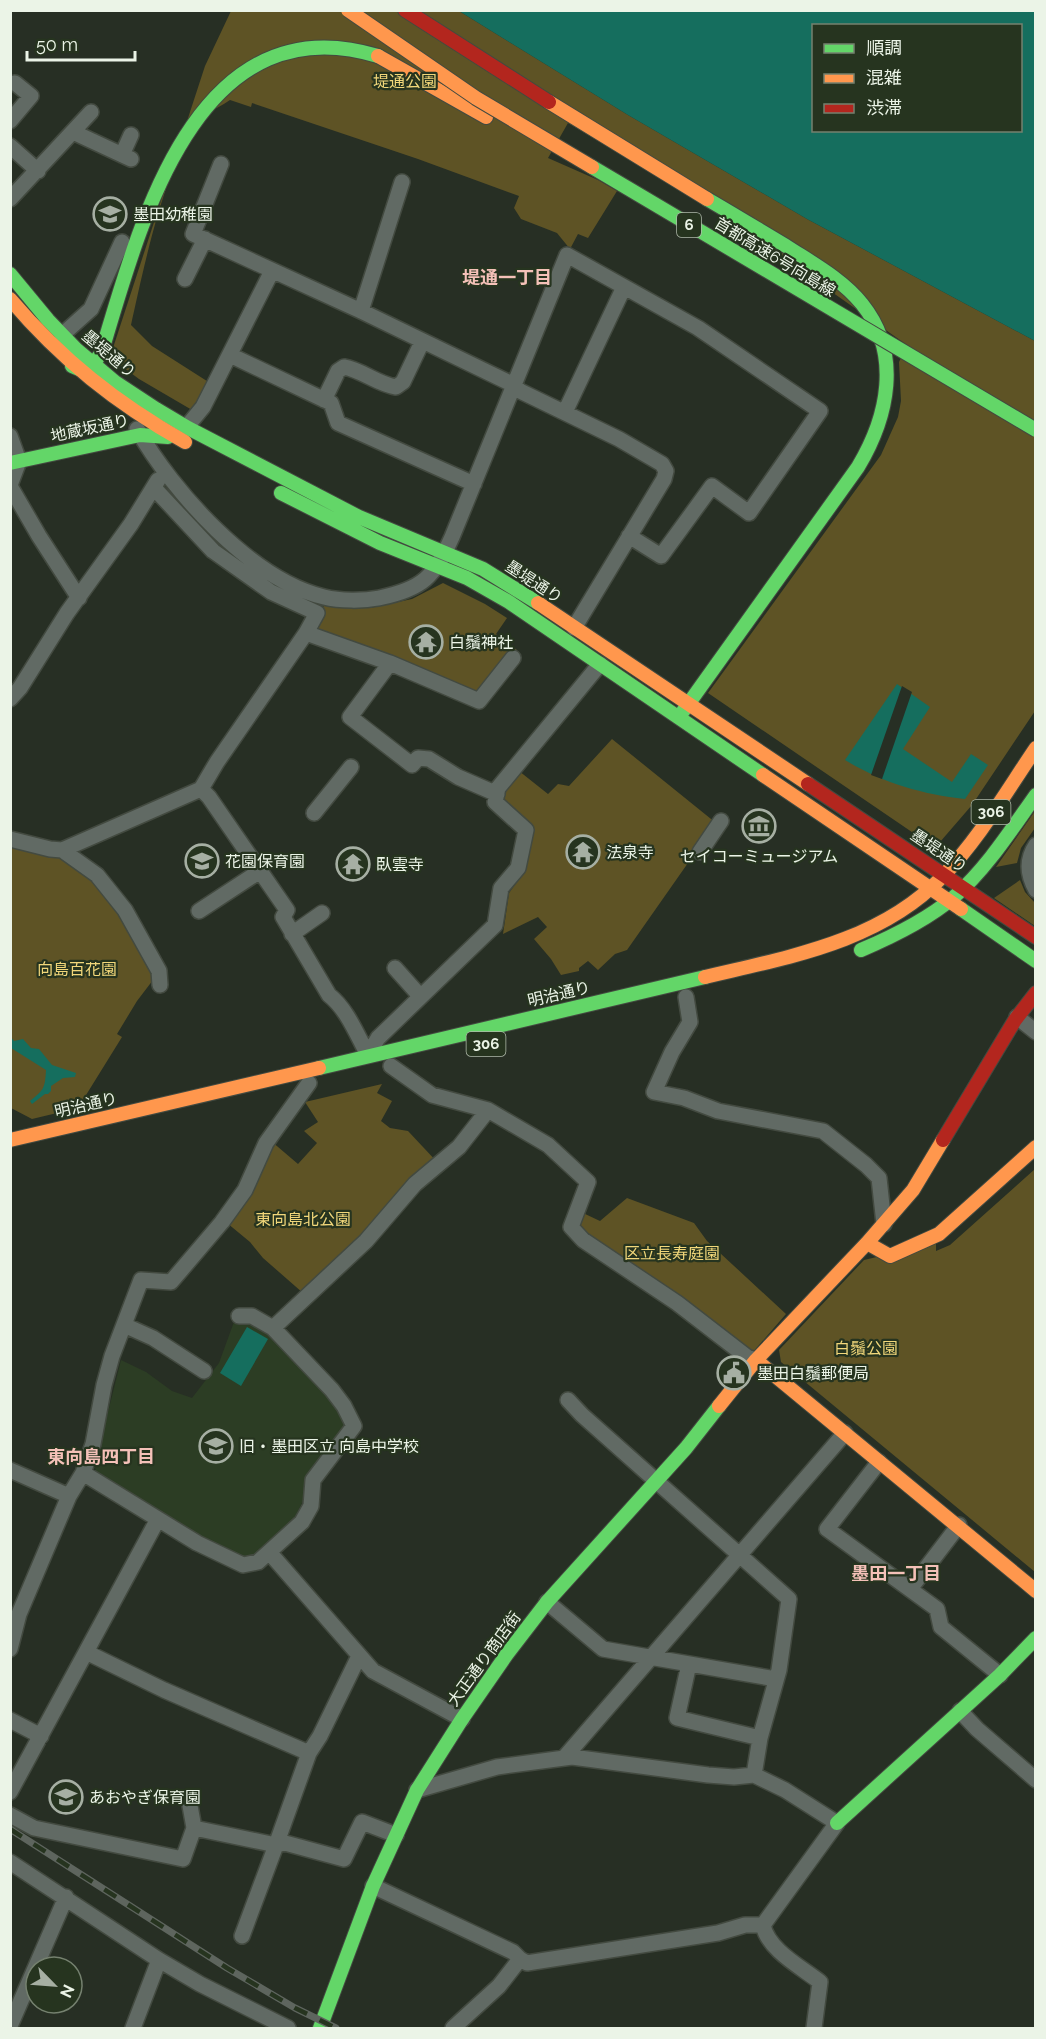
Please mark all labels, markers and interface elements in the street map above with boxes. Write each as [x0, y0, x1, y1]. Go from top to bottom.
scale bar [27, 24, 135, 62]
legend [812, 24, 1022, 132]
text: 50 m [36, 34, 78, 55]
text: 順調 [866, 37, 902, 58]
text: 混雑 [866, 67, 902, 88]
park label: 堤通公園 [373, 72, 437, 91]
text: 渋滞 [866, 97, 902, 118]
school or university icon: 墨田幼稚園 [92, 196, 128, 232]
place label: 墨田幼稚園 [133, 205, 213, 224]
road number: 6 [677, 213, 701, 237]
street label: 首都高速6号向島線 [711, 213, 839, 301]
district label: 堤通一丁目 [462, 267, 552, 288]
street label: 墨堤通り [78, 326, 140, 382]
street label: 地蔵坂通り [49, 410, 131, 446]
street label: 墨堤通り [502, 557, 566, 607]
temple icon: 白鬚神社 [408, 624, 444, 660]
place label: 白鬚神社 [449, 633, 513, 652]
road number: 306 [972, 800, 1010, 824]
museum icon: セイコーミュージアム [741, 808, 777, 844]
street label: 墨堤通り [907, 825, 971, 877]
temple icon: 法泉寺 [565, 834, 601, 870]
school or university icon: 花園保育園 [184, 843, 220, 879]
place label: 法泉寺 [606, 843, 654, 862]
temple icon: 臥雲寺 [335, 846, 371, 882]
place label: セイコーミュージアム [680, 847, 838, 866]
place label: 花園保育園 [225, 852, 305, 871]
place label: 臥雲寺 [376, 855, 424, 874]
park label: 向島百花園 [37, 960, 117, 979]
street label: 明治通り [526, 978, 592, 1010]
road number: 306 [466, 1032, 506, 1056]
street label: 明治通り [53, 1089, 119, 1121]
park label: 東向島北公園 [255, 1210, 351, 1229]
park label: 区立長寿庭園 [624, 1244, 720, 1263]
park label: 白鬚公園 [834, 1339, 898, 1358]
public building icon: 墨田白鬚郵便局 [716, 1355, 752, 1391]
place label: 墨田白鬚郵便局 [757, 1364, 869, 1383]
school or university icon: 旧・墨田区立 向島中学校 [198, 1428, 234, 1464]
place label: 旧・墨田区立 向島中学校 [239, 1437, 419, 1456]
district label: 東向島四丁目 [47, 1446, 155, 1467]
district label: 墨田一丁目 [851, 1563, 941, 1584]
street label: 大正通り商店街 [443, 1608, 525, 1710]
school or university icon: あおやぎ保育園 [48, 1779, 84, 1815]
place label: あおやぎ保育園 [89, 1788, 201, 1807]
north arrow [24, 1955, 84, 2015]
text: N [56, 1982, 78, 2001]

